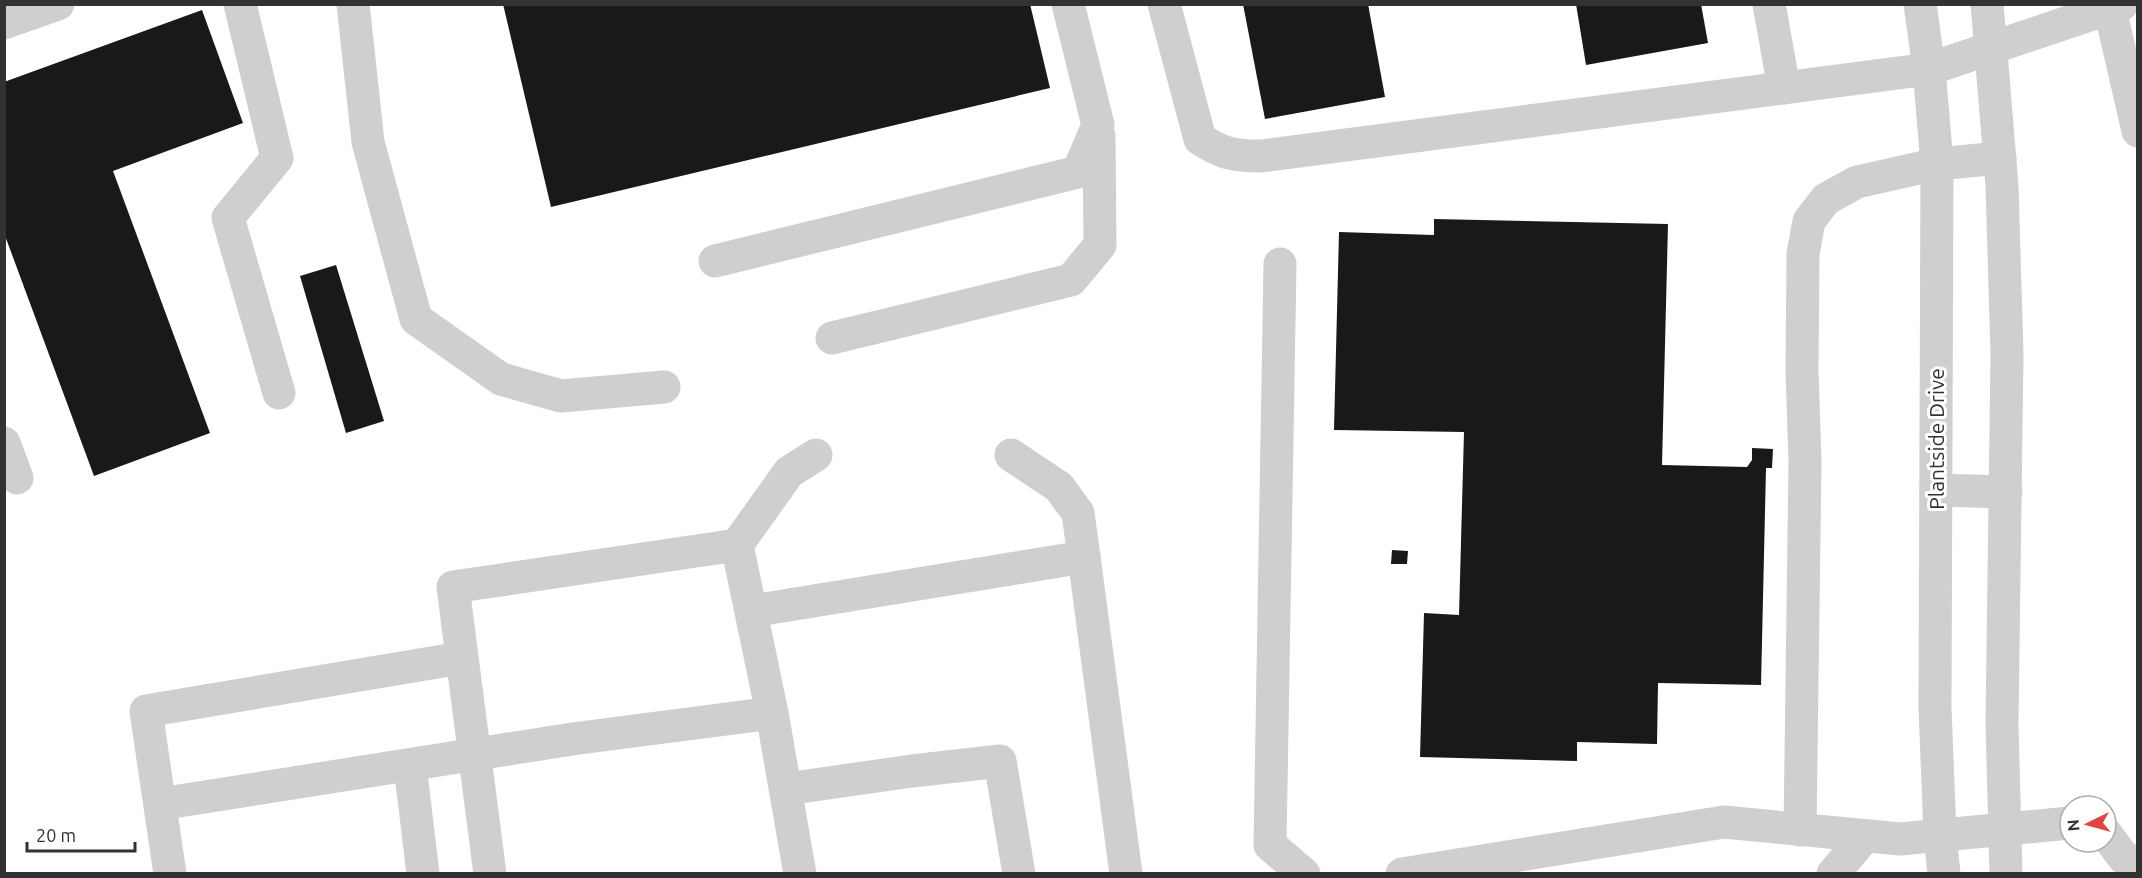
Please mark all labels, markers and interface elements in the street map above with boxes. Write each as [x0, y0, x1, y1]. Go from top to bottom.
street label: Plantside Drive [1924, 368, 1948, 510]
north arrow [2058, 794, 2118, 854]
scale bar [27, 815, 135, 853]
text: N [2064, 819, 2083, 832]
text: 20 m [36, 825, 76, 845]

